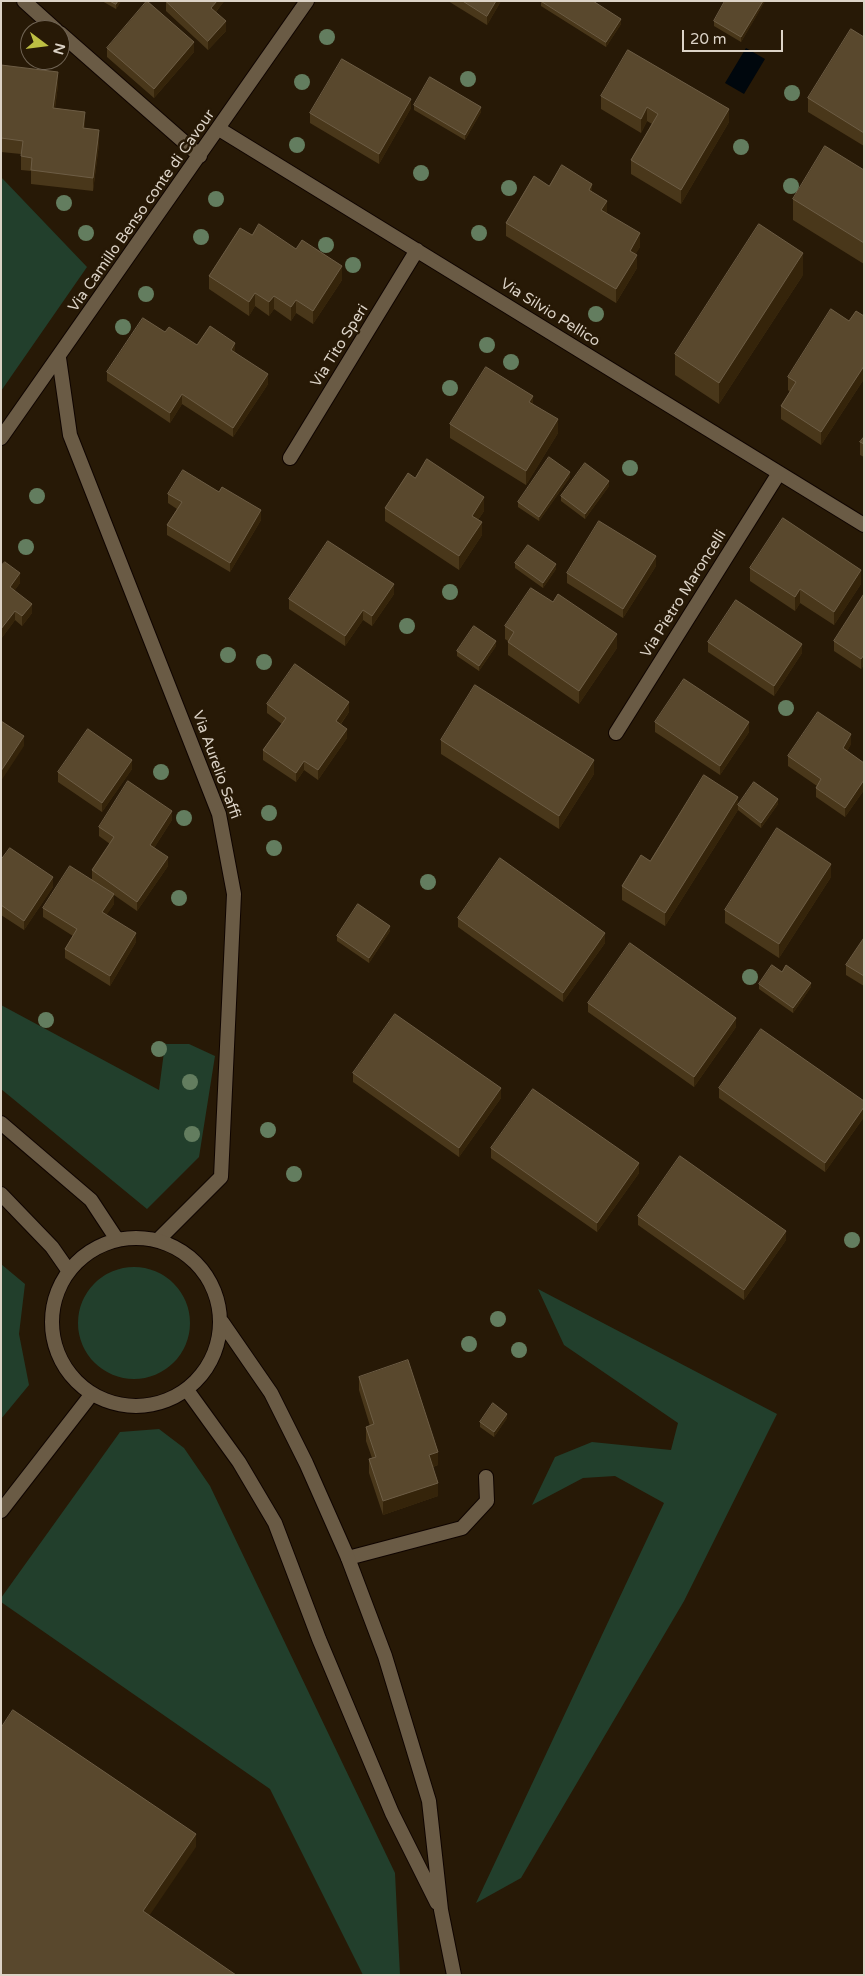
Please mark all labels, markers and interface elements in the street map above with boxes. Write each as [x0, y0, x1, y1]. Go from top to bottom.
north arrow [20, 20, 70, 70]
scale bar [685, 20, 786, 52]
text: 20 m [690, 30, 727, 48]
text: N [49, 41, 69, 56]
street label: Via Camillo Benso conte di Cavour [65, 106, 219, 316]
street label: Via Silvio Pellico [497, 275, 603, 351]
street label: Via Tito Speri [307, 301, 373, 391]
street label: Via Pietro Maroncelli [637, 527, 731, 661]
street label: Via Aurelio Saffi [188, 708, 244, 822]

